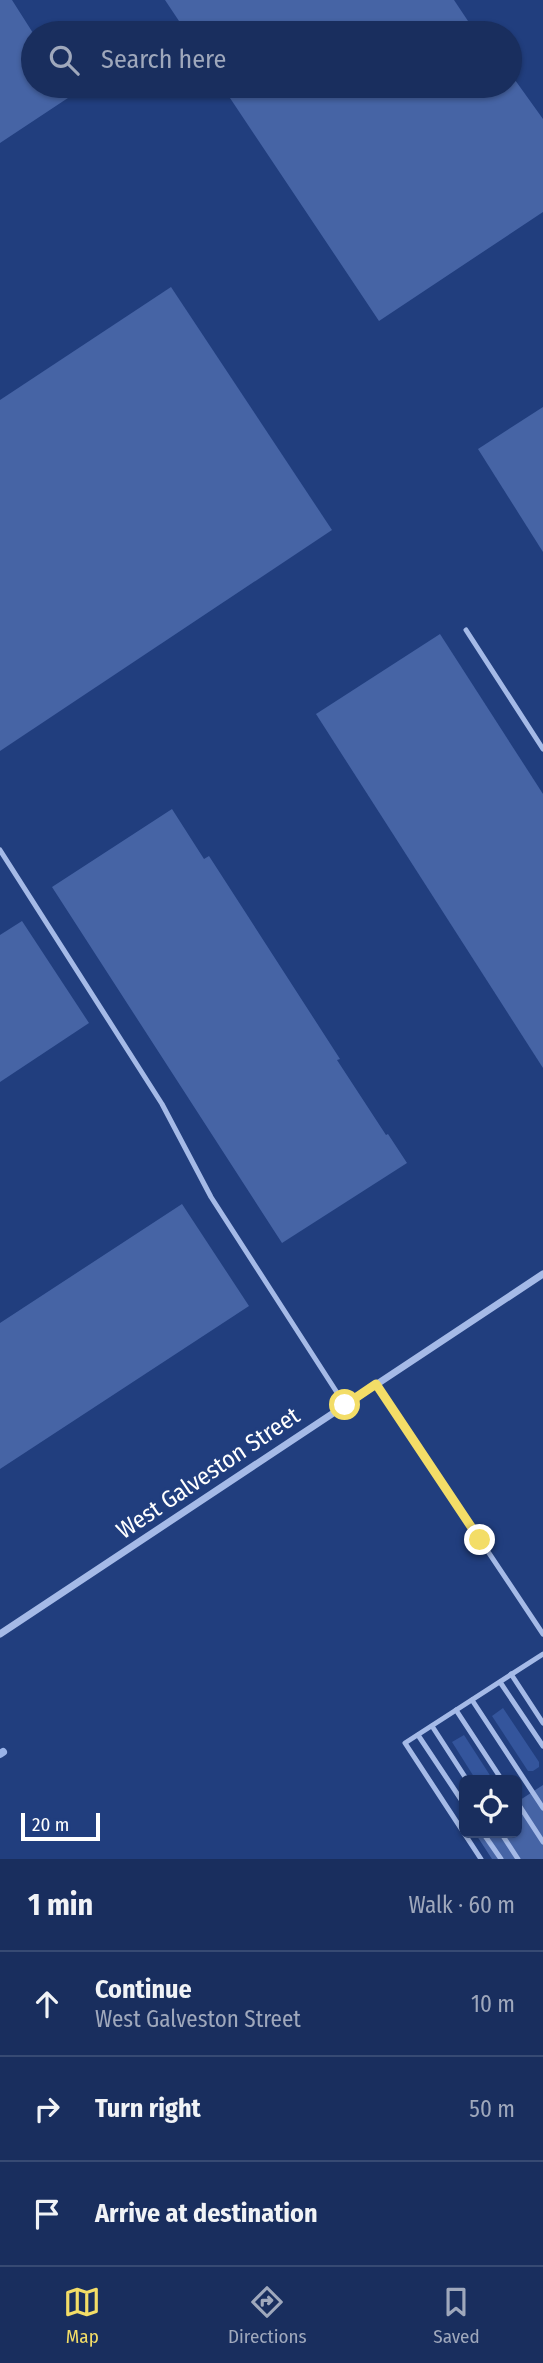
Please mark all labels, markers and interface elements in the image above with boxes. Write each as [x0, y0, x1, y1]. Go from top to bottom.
search box [21, 21, 522, 98]
icon: search [45, 41, 83, 79]
text: Search here [101, 44, 226, 75]
route start [329, 1389, 360, 1420]
street label: West Galveston Street [111, 1401, 305, 1545]
route end [464, 1524, 495, 1555]
map controls [459, 1775, 522, 1838]
button: locate [459, 1775, 522, 1838]
scale bar [21, 1810, 100, 1842]
text: 20 m [32, 1813, 69, 1836]
text: 1 min [28, 1887, 93, 1923]
text: Walk · 60 m [408, 1891, 515, 1919]
text: Continue [95, 1974, 192, 2005]
icon: ahead [28, 1985, 66, 2023]
text: 10 m [471, 1990, 515, 2018]
text: West Galveston Street [95, 2005, 301, 2033]
icon: right [28, 2090, 66, 2128]
text: Turn right [95, 2093, 201, 2124]
text: 50 m [469, 2095, 515, 2123]
icon: arrive [28, 2195, 66, 2233]
text: Arrive at destination [95, 2198, 318, 2229]
tab: Map [63, 2283, 101, 2348]
tab: Directions [228, 2283, 307, 2348]
tab: Saved [433, 2283, 480, 2348]

